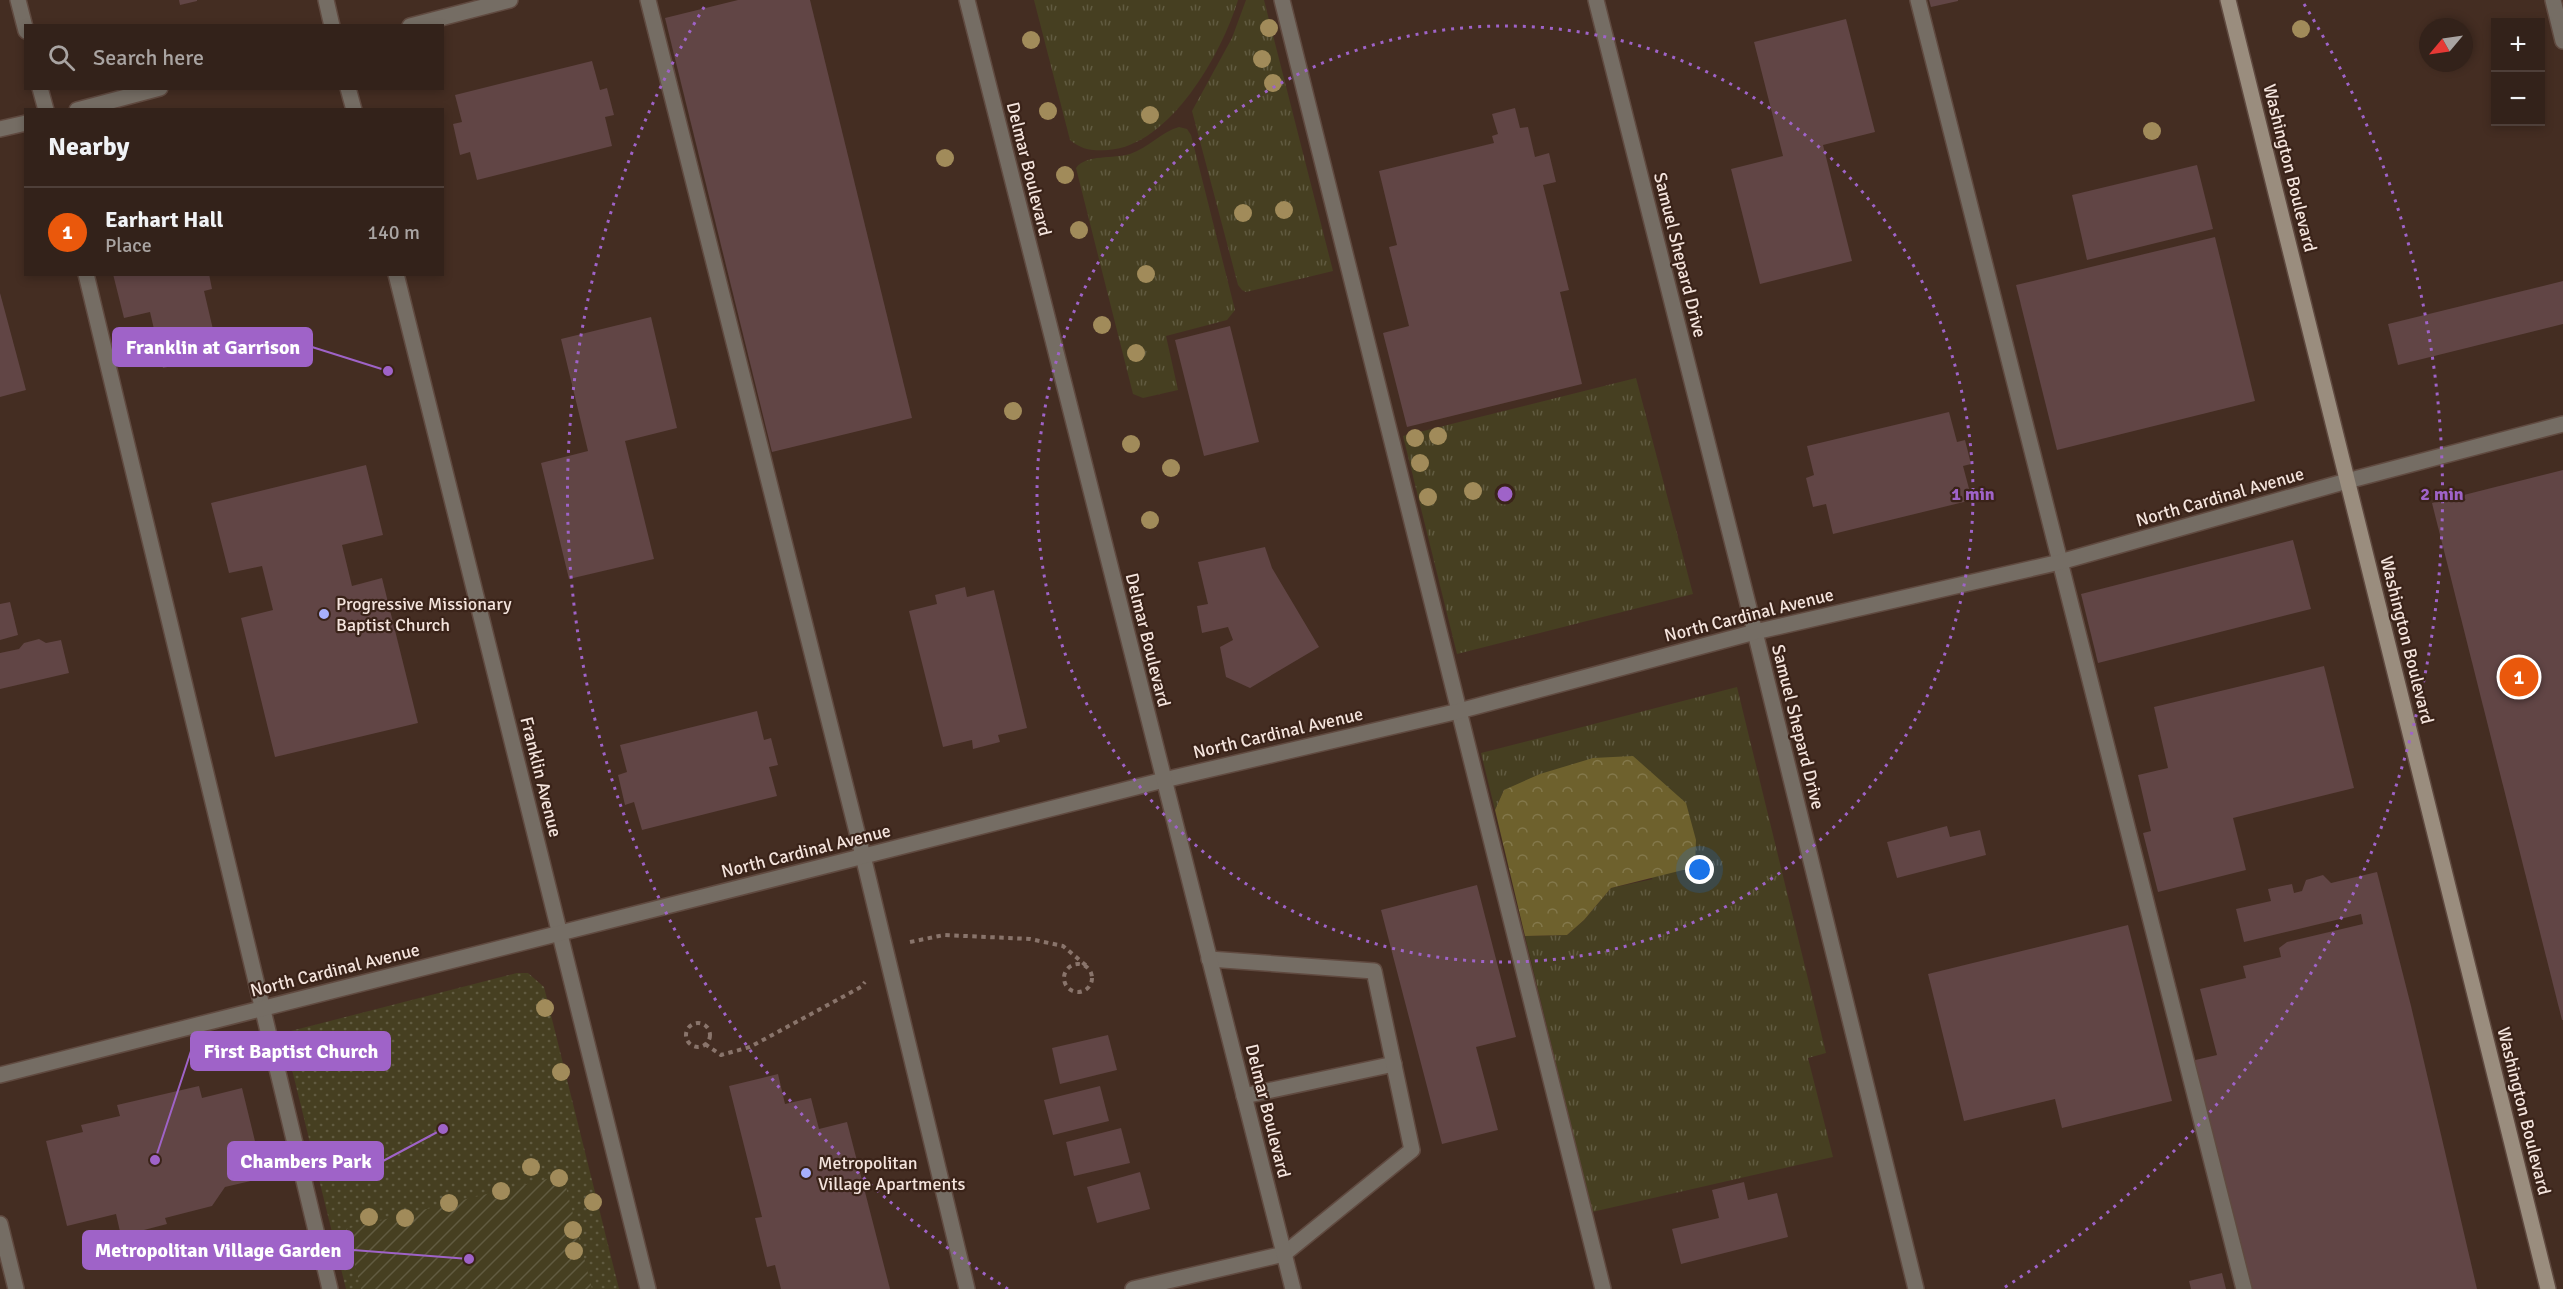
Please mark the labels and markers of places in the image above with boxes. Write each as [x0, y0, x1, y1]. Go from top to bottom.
callout: Franklin at Garrison [113, 328, 312, 366]
centre of rings [1495, 484, 1515, 504]
place label: Progressive Missionary Baptist Church [336, 593, 512, 636]
marker: Progressive Missionary Baptist Church [317, 607, 331, 621]
pin: 1 [2500, 654, 2538, 700]
callout: First Baptist Church [191, 1032, 390, 1070]
callout: Chambers Park [228, 1142, 383, 1180]
place label: Metropolitan Village Apartments [818, 1152, 966, 1195]
marker: Metropolitan Village Apartments [799, 1166, 813, 1180]
callout: Metropolitan Village Garden [83, 1231, 353, 1269]

